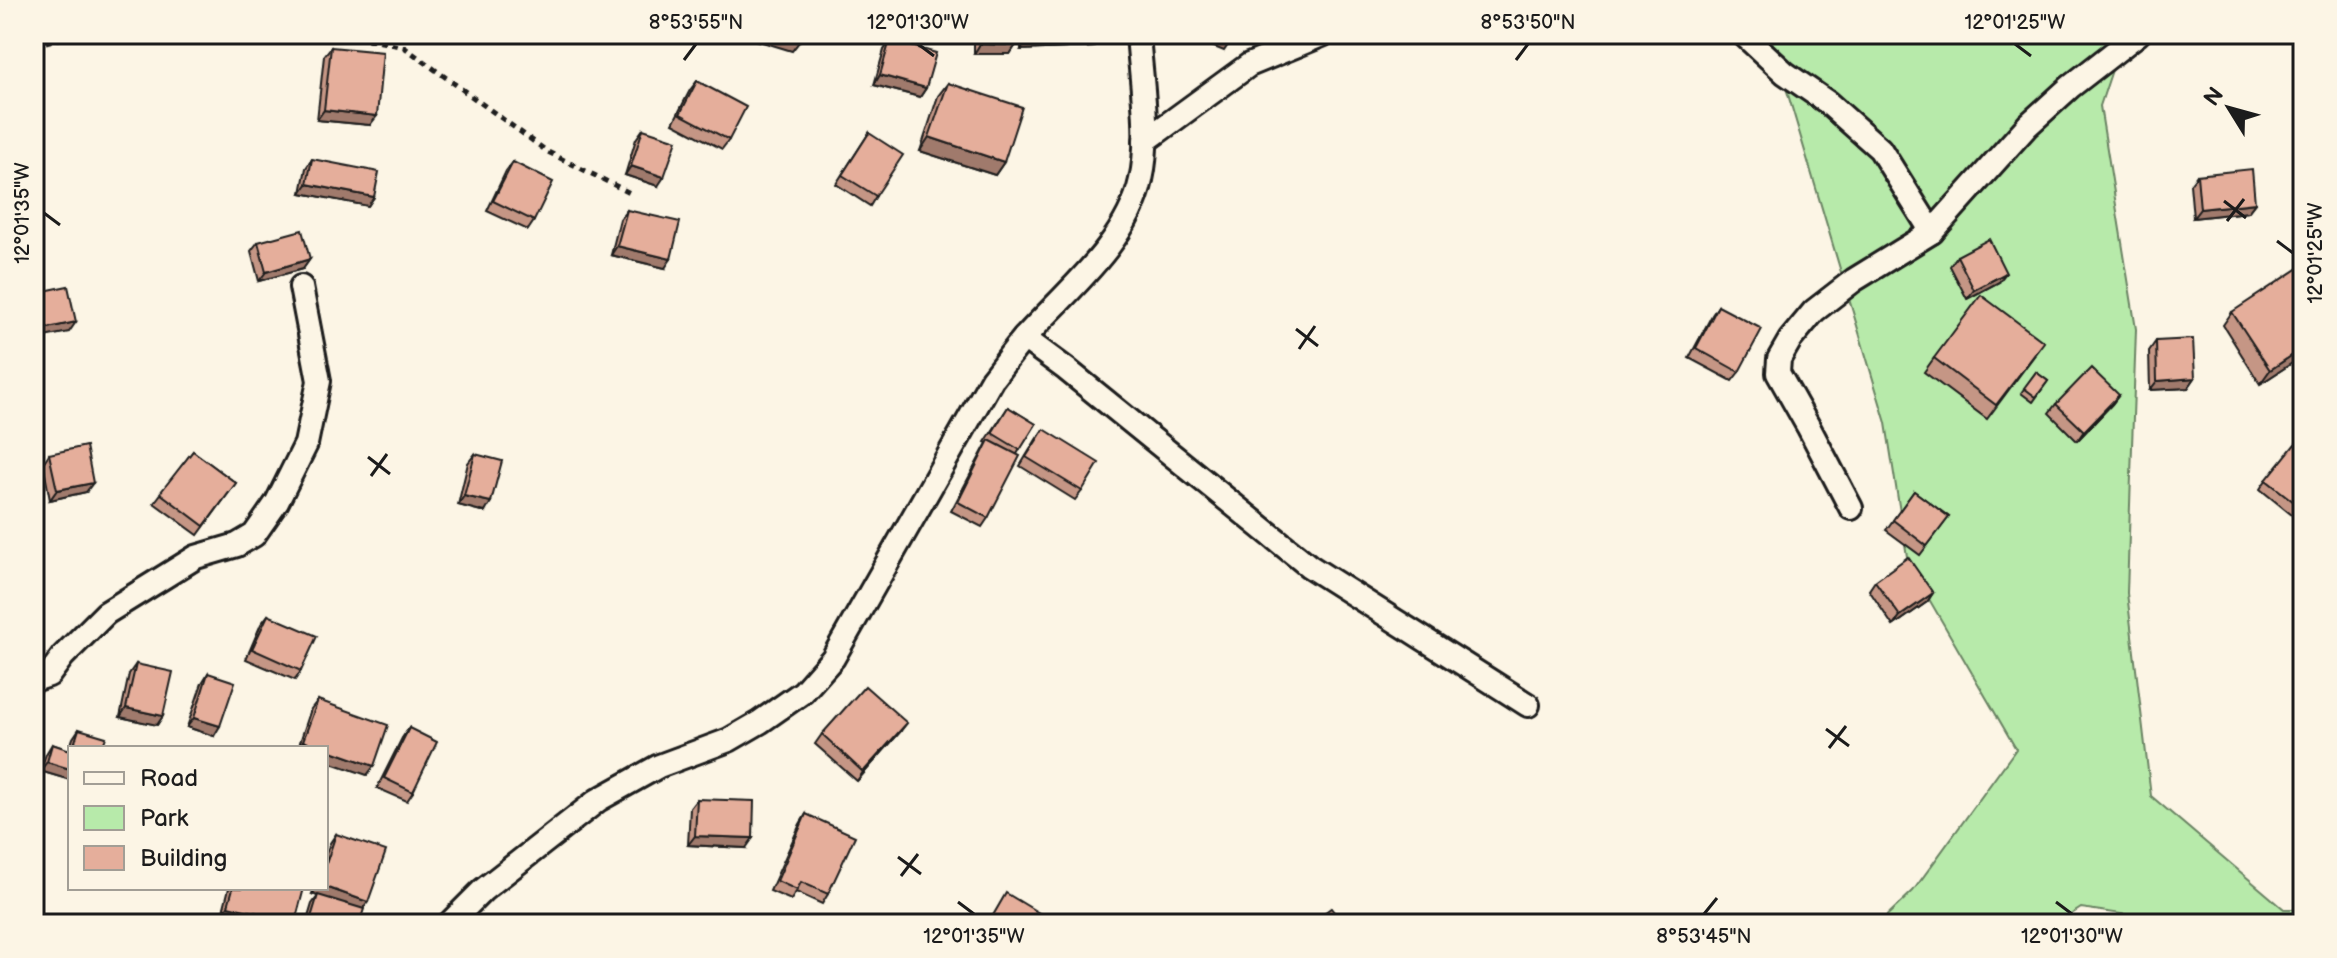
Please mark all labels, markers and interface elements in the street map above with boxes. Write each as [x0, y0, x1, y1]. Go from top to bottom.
text: 8°53'55"N [649, 11, 743, 35]
text: 12°01'30"W [867, 11, 969, 35]
text: 8°53'50"N [1481, 11, 1575, 35]
text: 12°01'25"W [1964, 11, 2066, 35]
north arrow [2189, 68, 2269, 148]
text: N [2198, 82, 2230, 112]
text: 12°01'35"W [11, 162, 35, 264]
text: 12°01'25"W [2304, 202, 2328, 304]
legend [68, 746, 328, 890]
text: Road [140, 764, 198, 793]
text: Park [140, 804, 188, 833]
text: Building [140, 844, 227, 873]
text: 12°01'35"W [923, 925, 1025, 949]
text: 8°53'45"N [1656, 925, 1752, 949]
text: 12°01'30"W [2021, 925, 2123, 949]

